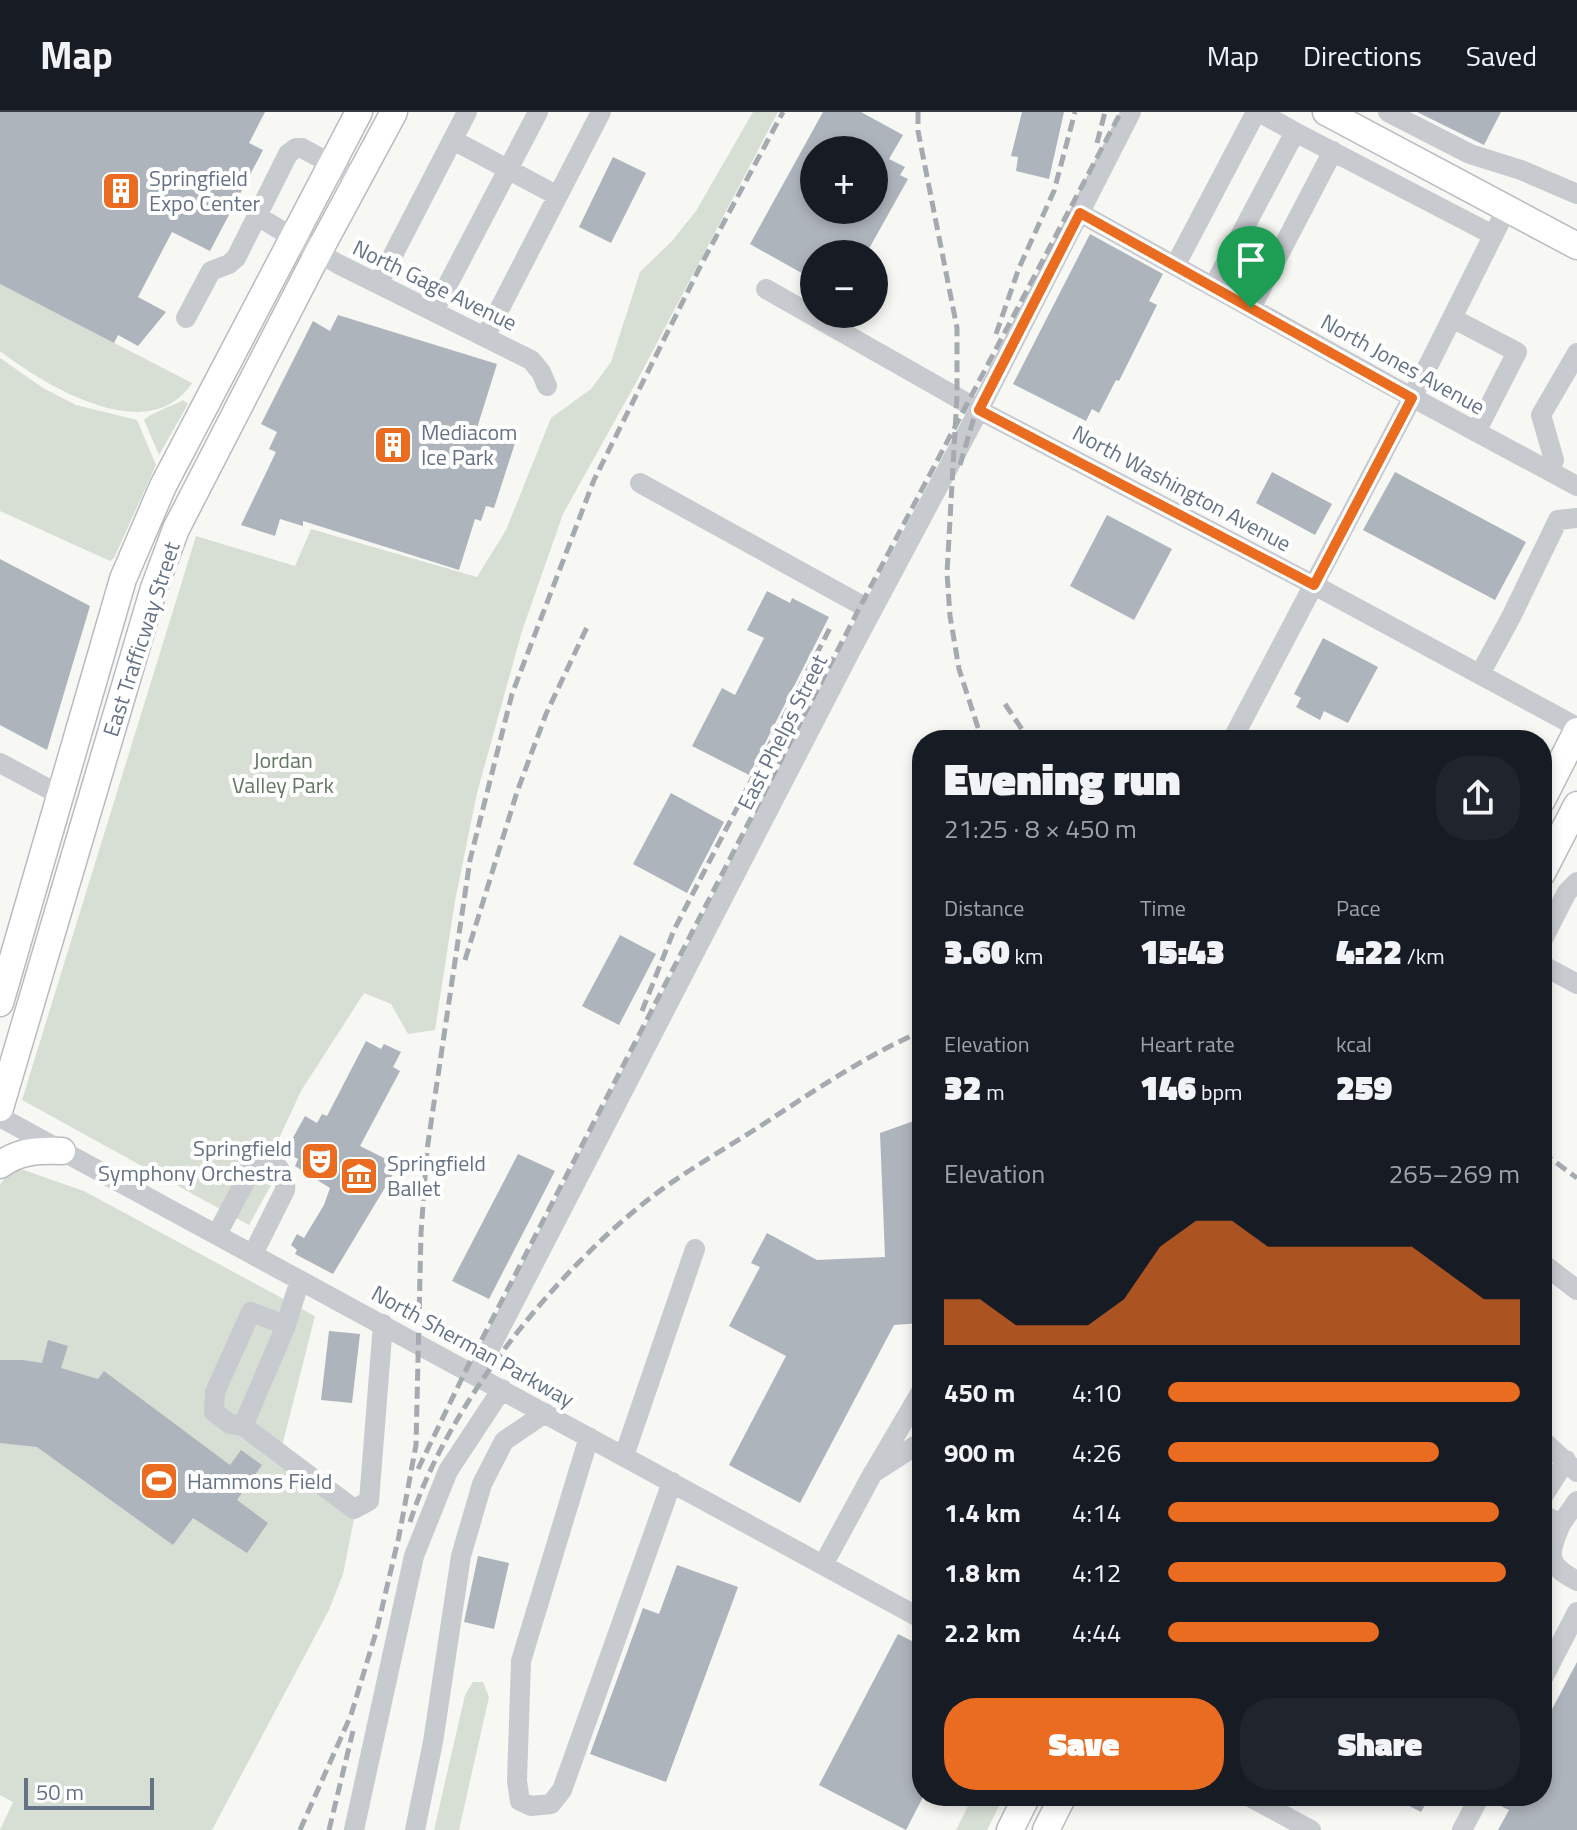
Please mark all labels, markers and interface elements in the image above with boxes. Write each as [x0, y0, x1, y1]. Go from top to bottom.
text: Map [40, 26, 113, 84]
text: Map [1207, 34, 1259, 77]
text: Directions [1303, 34, 1422, 77]
text: Saved [1466, 34, 1537, 77]
map controls [800, 136, 888, 328]
button: + [800, 136, 888, 224]
place label: Springfield Expo Center [149, 161, 261, 220]
building icon: Springfield Expo Center [100, 170, 142, 212]
pin [1217, 226, 1285, 308]
street label: North Gage Avenue [347, 230, 523, 340]
icon: arrive [1229, 238, 1273, 282]
button: − [800, 240, 888, 328]
street label: North Jones Avenue [1315, 305, 1491, 423]
place label: Mediacom Ice Park [421, 415, 517, 474]
street label: North Washington Avenue [1067, 416, 1297, 560]
building icon: Mediacom Ice Park [372, 424, 414, 466]
street label: East Trafficway Street [93, 537, 189, 741]
street label: East Phelps Street [728, 648, 836, 816]
park label: Jordan Valley Park [232, 743, 334, 802]
text: Evening run [944, 745, 1181, 812]
button: share [1436, 756, 1520, 840]
text: 21:25 · 8 × 450 m [944, 809, 1137, 848]
text: Distance [944, 891, 1024, 925]
text: Time [1140, 891, 1186, 925]
text: Pace [1336, 891, 1381, 925]
text: 3.60 [944, 925, 1010, 977]
text: 15:43 [1140, 925, 1225, 977]
text: 4:22 [1336, 925, 1402, 977]
text: km [1010, 939, 1043, 973]
text: /km [1402, 939, 1445, 973]
text: Elevation [944, 1027, 1030, 1061]
text: Heart rate [1140, 1027, 1235, 1061]
text: kcal [1336, 1027, 1372, 1061]
text: 32 [944, 1061, 981, 1113]
text: 146 [1140, 1061, 1196, 1113]
text: 259 [1336, 1061, 1392, 1113]
text: m [981, 1075, 1005, 1109]
text: bpm [1196, 1075, 1243, 1109]
place label: Springfield Symphony Orchestra [98, 1131, 292, 1190]
theatre icon: Springfield Symphony Orchestra [299, 1140, 341, 1182]
place label: Springfield Ballet [387, 1146, 486, 1205]
text: Elevation [944, 1154, 1045, 1193]
text: 265–269 m [1389, 1154, 1520, 1193]
museum icon: Springfield Ballet [338, 1155, 380, 1197]
street label: North Sherman Parkway [365, 1276, 581, 1416]
text: 450 m [944, 1373, 1015, 1412]
text: 4:10 [1072, 1373, 1121, 1412]
text: 900 m [944, 1433, 1015, 1472]
text: 4:26 [1072, 1433, 1121, 1472]
sports icon: Hammons Field [138, 1460, 180, 1502]
place label: Hammons Field [187, 1464, 332, 1498]
text: 1.4 km [944, 1493, 1021, 1532]
text: 4:14 [1072, 1493, 1121, 1532]
text: 1.8 km [944, 1553, 1021, 1592]
text: 4:12 [1072, 1553, 1121, 1592]
text: 2.2 km [944, 1613, 1021, 1652]
text: 4:44 [1072, 1613, 1121, 1652]
button: Save [944, 1698, 1224, 1790]
button: Share [1240, 1698, 1520, 1790]
scale bar [24, 1774, 154, 1810]
text: 50 m [36, 1775, 84, 1809]

